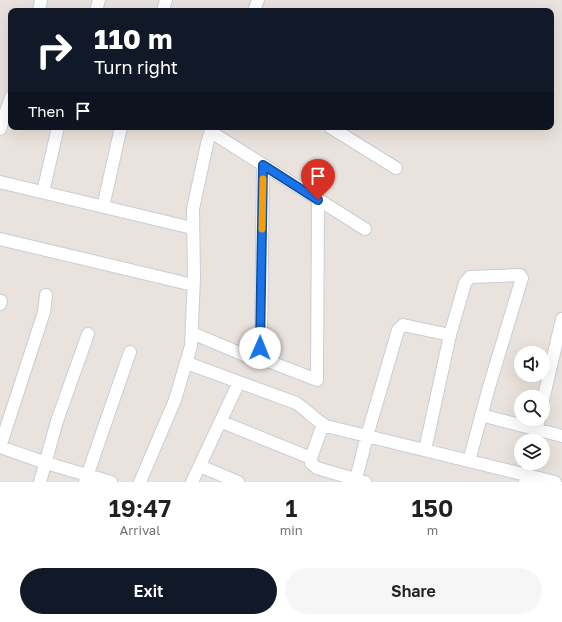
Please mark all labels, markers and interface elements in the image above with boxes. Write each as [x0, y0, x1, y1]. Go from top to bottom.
text: 110 m [94, 22, 173, 55]
icon: right [28, 24, 80, 76]
text: Turn right [94, 56, 178, 78]
icon: arrive [72, 100, 94, 122]
text: Then [28, 102, 64, 120]
pin [301, 159, 335, 200]
icon: arrive [307, 165, 329, 187]
position arrow [239, 327, 281, 369]
map controls [514, 346, 550, 470]
button: sound [514, 346, 550, 382]
button: search [514, 390, 550, 426]
button: layers [514, 434, 550, 470]
text: 19:47 [109, 493, 171, 522]
text: 1 [285, 493, 297, 522]
text: 150 [412, 493, 453, 522]
text: Arrival [120, 522, 160, 538]
text: min [280, 522, 303, 538]
text: m [427, 522, 438, 538]
button: Exit [20, 568, 277, 614]
button: Share [285, 568, 542, 614]

